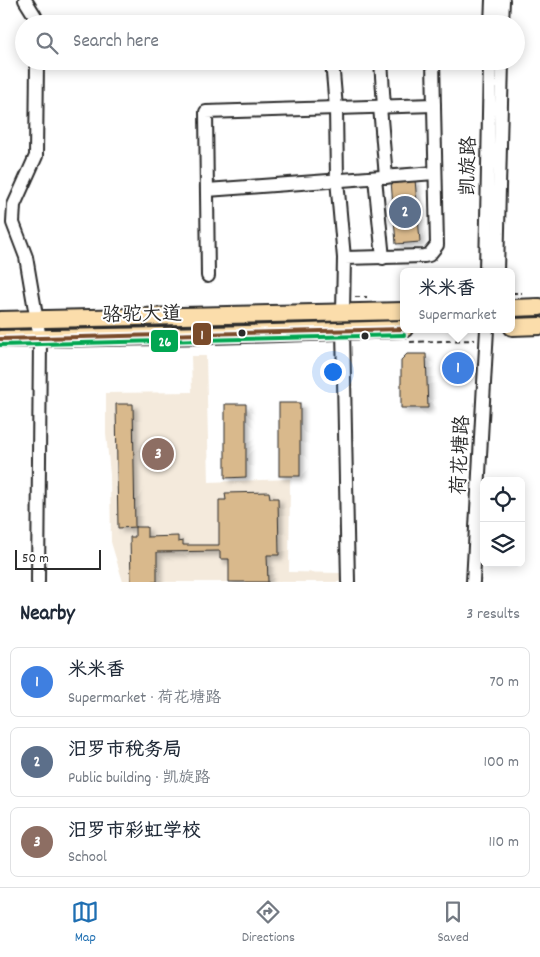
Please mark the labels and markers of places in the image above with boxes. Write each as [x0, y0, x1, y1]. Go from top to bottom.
pin: 2 [389, 193, 421, 231]
unlabelled marker [237, 328, 247, 338]
unlabelled marker [360, 331, 370, 341]
pin: 1 [442, 349, 474, 387]
pin: 3 [142, 435, 174, 473]

